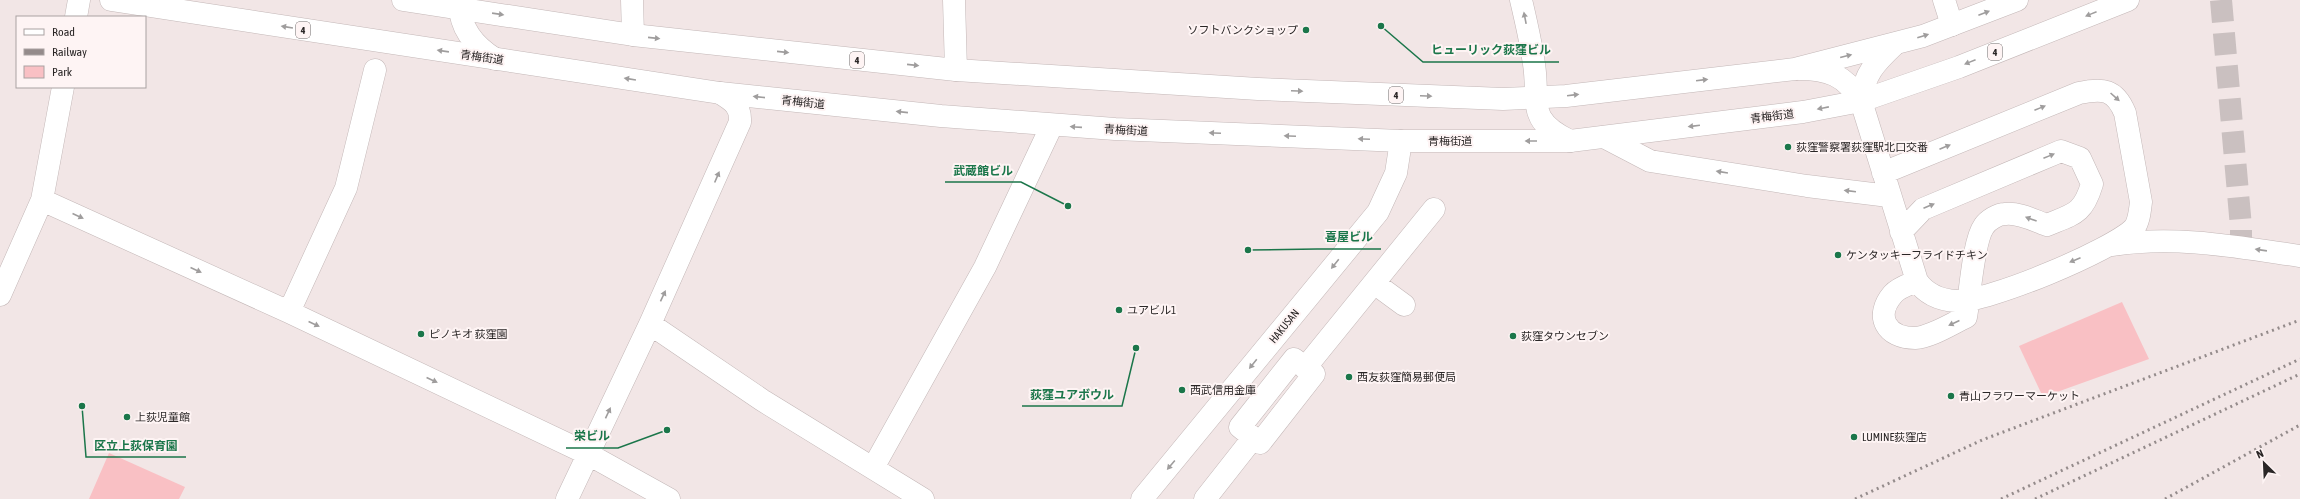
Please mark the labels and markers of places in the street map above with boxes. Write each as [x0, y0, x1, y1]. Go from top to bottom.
place label: ソフトバンクショップ [1187, 24, 1298, 36]
marker: ソフトバンクショップ [1301, 25, 1311, 35]
callout: ヒューリック荻窪ビル [1423, 38, 1559, 62]
place label: 荻窪警察署荻窪駅北口交番 [1796, 141, 1928, 153]
marker: 荻窪警察署荻窪駅北口交番 [1783, 142, 1793, 152]
callout: 武蔵館ビル [945, 158, 1021, 182]
callout: 喜屋ビル [1317, 225, 1381, 249]
place label: ケンタッキーフライドチキン [1846, 249, 1988, 261]
marker: ケンタッキーフライドチキン [1833, 250, 1843, 260]
place label: ユアビル1 [1127, 304, 1176, 316]
marker: ユアビル1 [1114, 305, 1124, 315]
place label: ピノキオ 荻窪園 [429, 328, 508, 340]
marker: ピノキオ 荻窪園 [416, 329, 426, 339]
place label: 荻窪タウンセブン [1521, 330, 1609, 342]
marker: 荻窪タウンセブン [1508, 331, 1518, 341]
place label: 西友荻窪簡易郵便局 [1357, 371, 1456, 383]
marker: 西友荻窪簡易郵便局 [1344, 372, 1354, 382]
callout: 荻窪ユアボウル [1022, 382, 1122, 406]
place label: 西武信用金庫 [1190, 384, 1256, 396]
marker: 西武信用金庫 [1177, 385, 1187, 395]
place label: 青山フラワーマーケット [1959, 390, 2080, 402]
marker: 青山フラワーマーケット [1946, 391, 1956, 401]
place label: 上荻児童館 [135, 411, 190, 423]
marker: 上荻児童館 [122, 412, 132, 422]
callout: 栄ビル [566, 424, 618, 448]
place label: LUMINE荻窪店 [1862, 431, 1927, 443]
marker: LUMINE荻窪店 [1849, 432, 1859, 442]
callout: 区立上荻保育園 [86, 433, 186, 457]

